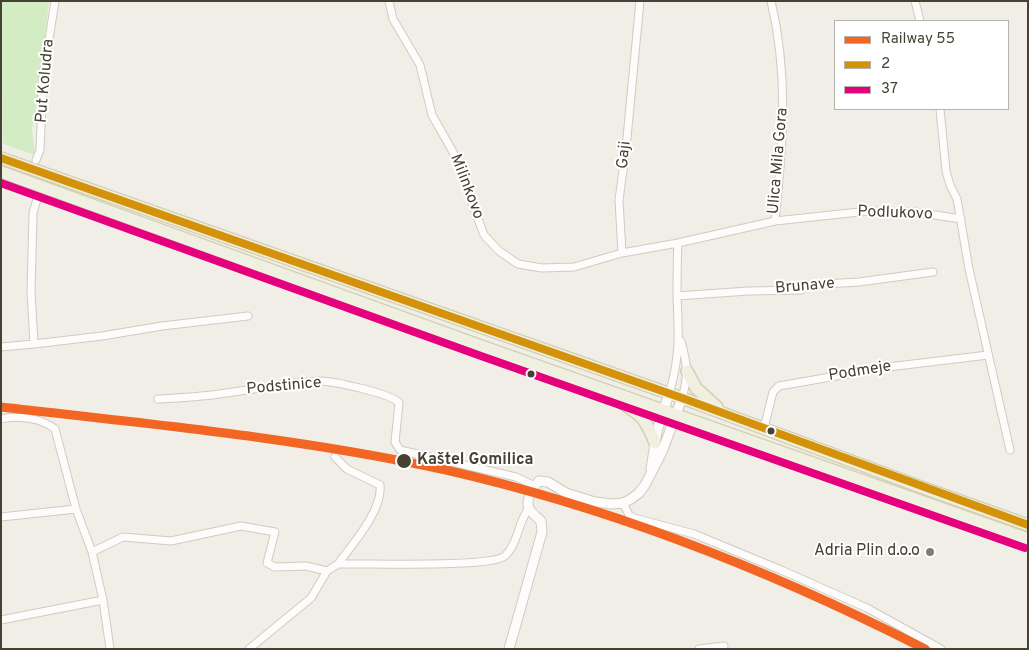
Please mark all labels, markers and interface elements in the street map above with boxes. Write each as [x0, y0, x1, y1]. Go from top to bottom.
legend [834, 20, 1009, 110]
text: Railway 55 [881, 30, 955, 49]
street label: Put Koludra [33, 38, 59, 124]
text: 2 [881, 55, 890, 74]
text: 37 [881, 80, 898, 99]
street label: Ulica Mila Gora [765, 107, 793, 215]
street label: Gaji [614, 140, 636, 170]
street label: Milinkovo [445, 152, 487, 222]
street label: Podlukovo [857, 203, 933, 225]
street label: Brunave [774, 275, 836, 299]
street label: Podmeje [827, 358, 893, 386]
unlabelled marker [526, 369, 536, 379]
street label: Podstinice [246, 374, 322, 400]
unlabelled marker [766, 426, 776, 436]
place label: Kaštel Gomilica [417, 451, 534, 471]
marker: Kaštel Gomilica [395, 452, 413, 470]
place label: Adria Plin d.o.o [814, 542, 920, 562]
marker: Adria Plin d.o.o [924, 546, 936, 558]

